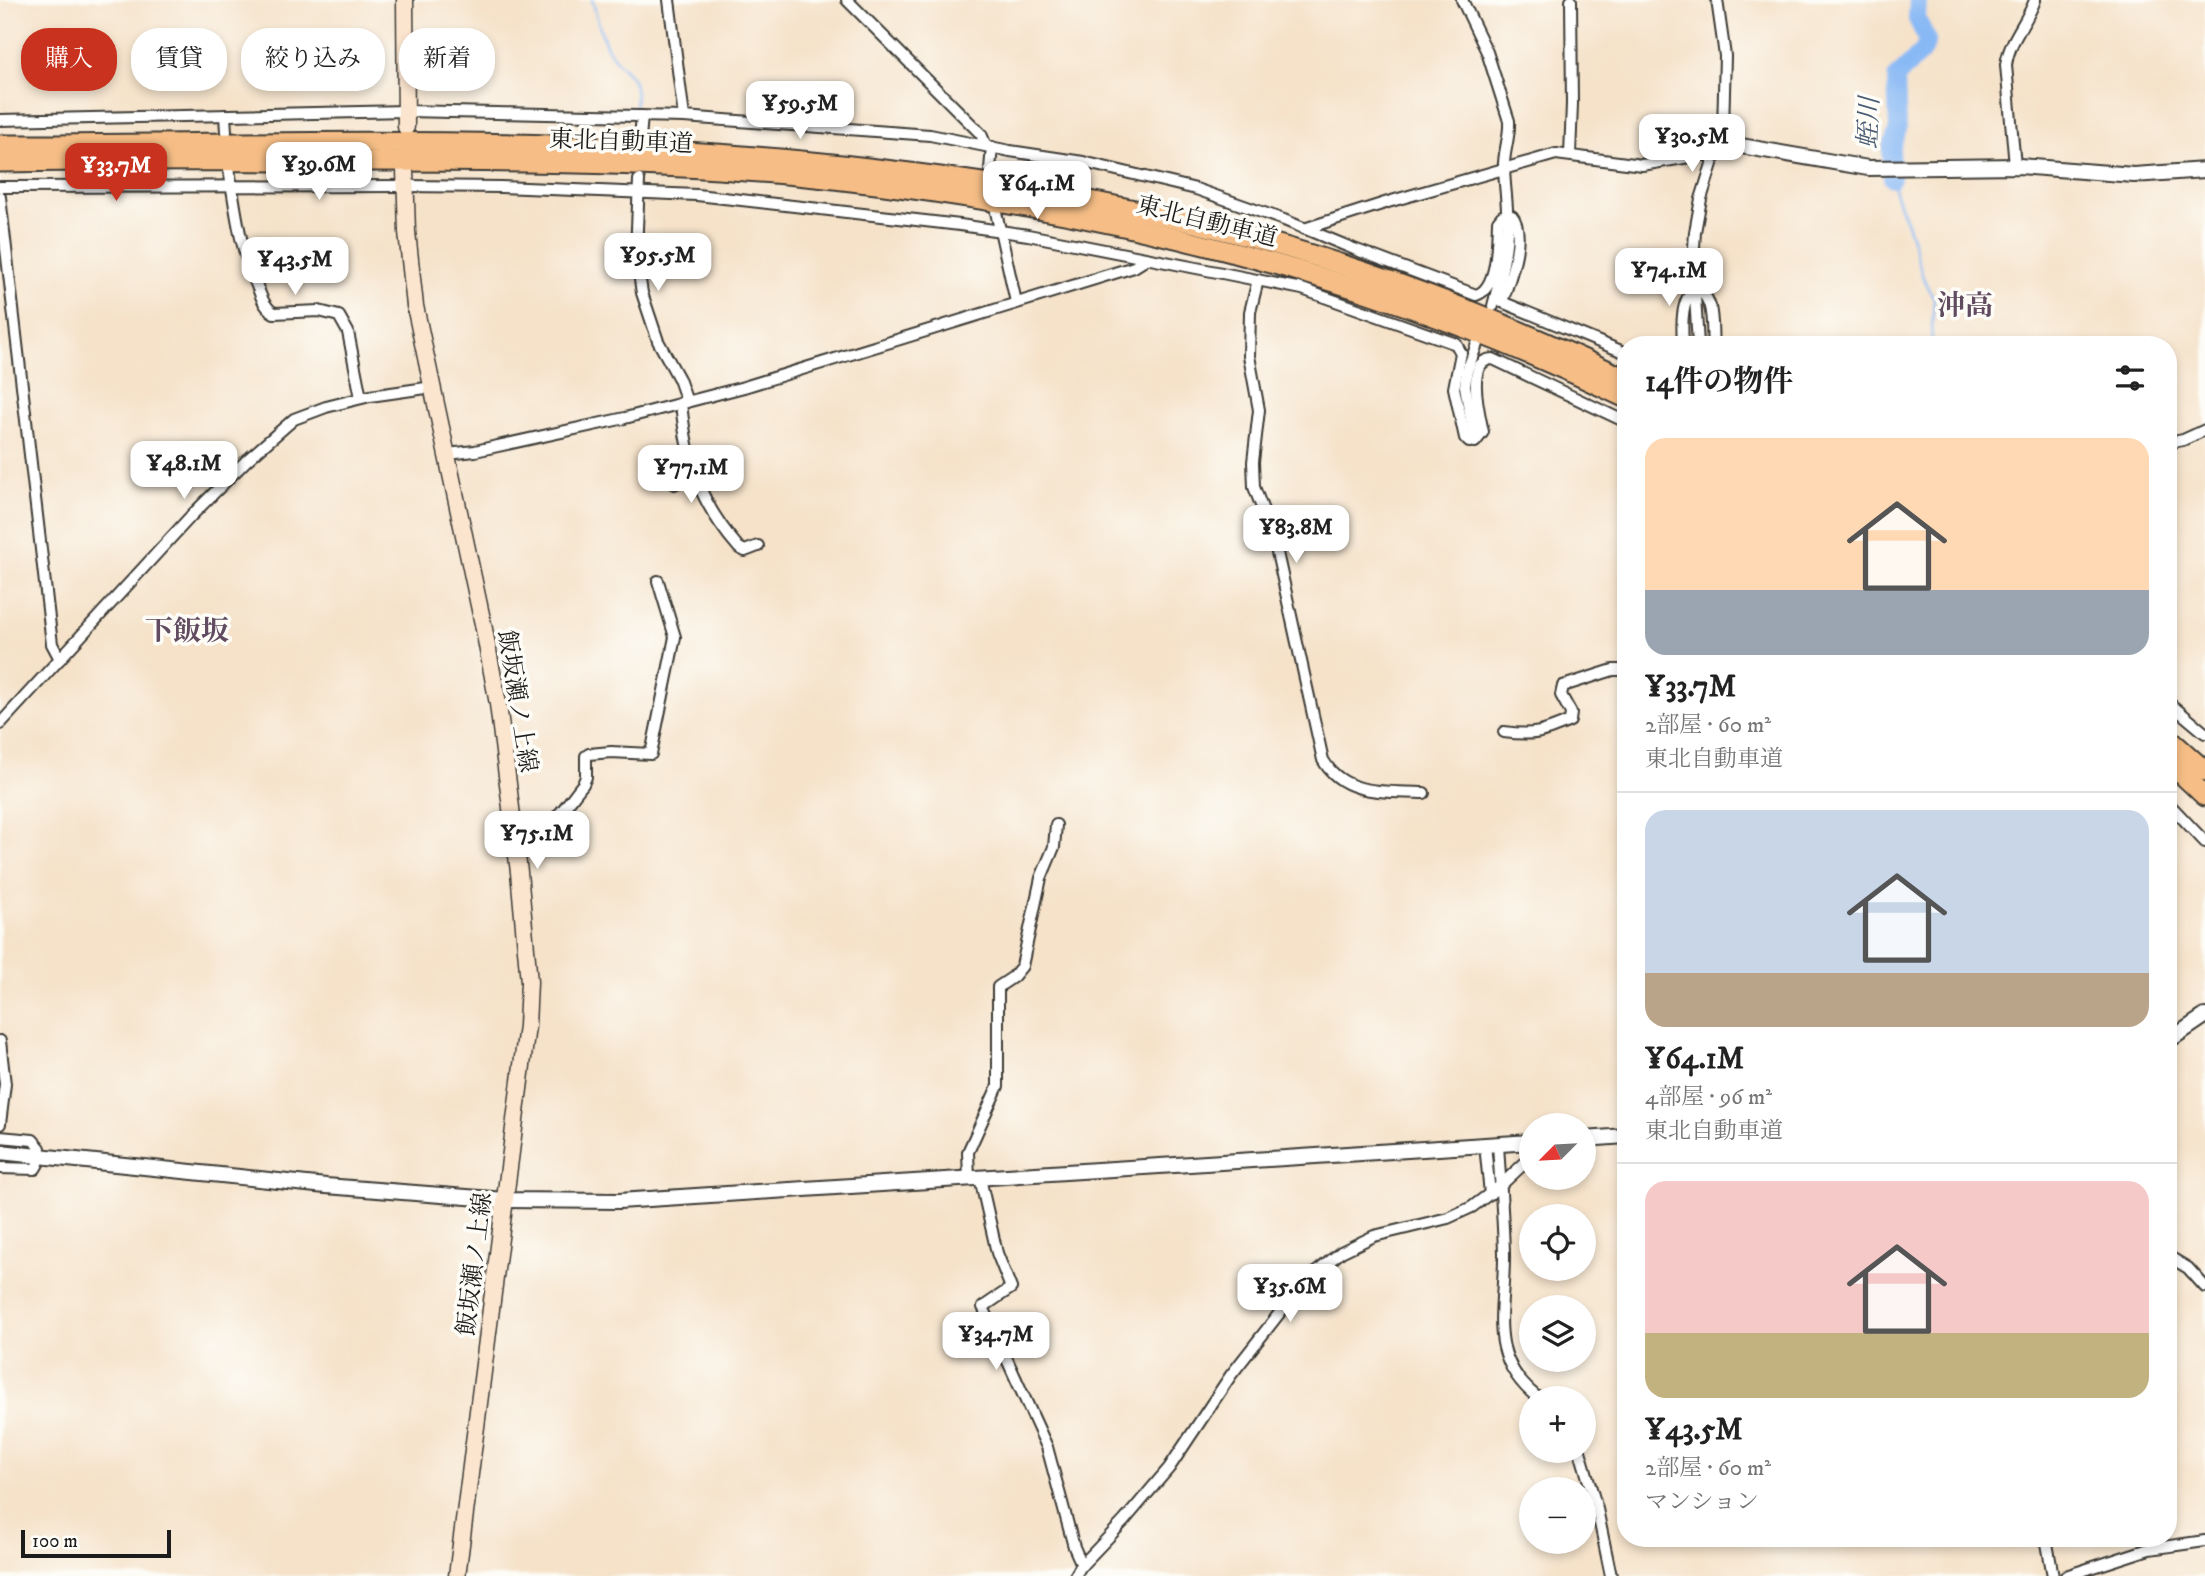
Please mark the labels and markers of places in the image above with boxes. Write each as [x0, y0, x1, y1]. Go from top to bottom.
pin: ¥59.5M [743, 82, 857, 141]
pin: ¥30.5M [1635, 114, 1749, 174]
pin: ¥39.6M [262, 142, 376, 202]
pin: ¥33.7M [59, 144, 173, 203]
pin: ¥64.1M [980, 162, 1094, 221]
pin: ¥95.5M [601, 233, 715, 293]
pin: ¥43.5M [238, 238, 352, 297]
pin: ¥74.1M [1612, 248, 1726, 308]
pin: ¥48.1M [127, 442, 241, 501]
pin: ¥77.1M [634, 446, 748, 505]
pin: ¥83.8M [1239, 505, 1353, 565]
pin: ¥75.1M [480, 812, 594, 871]
pin: ¥35.6M [1233, 1264, 1347, 1324]
pin: ¥34.7M [939, 1312, 1053, 1372]

